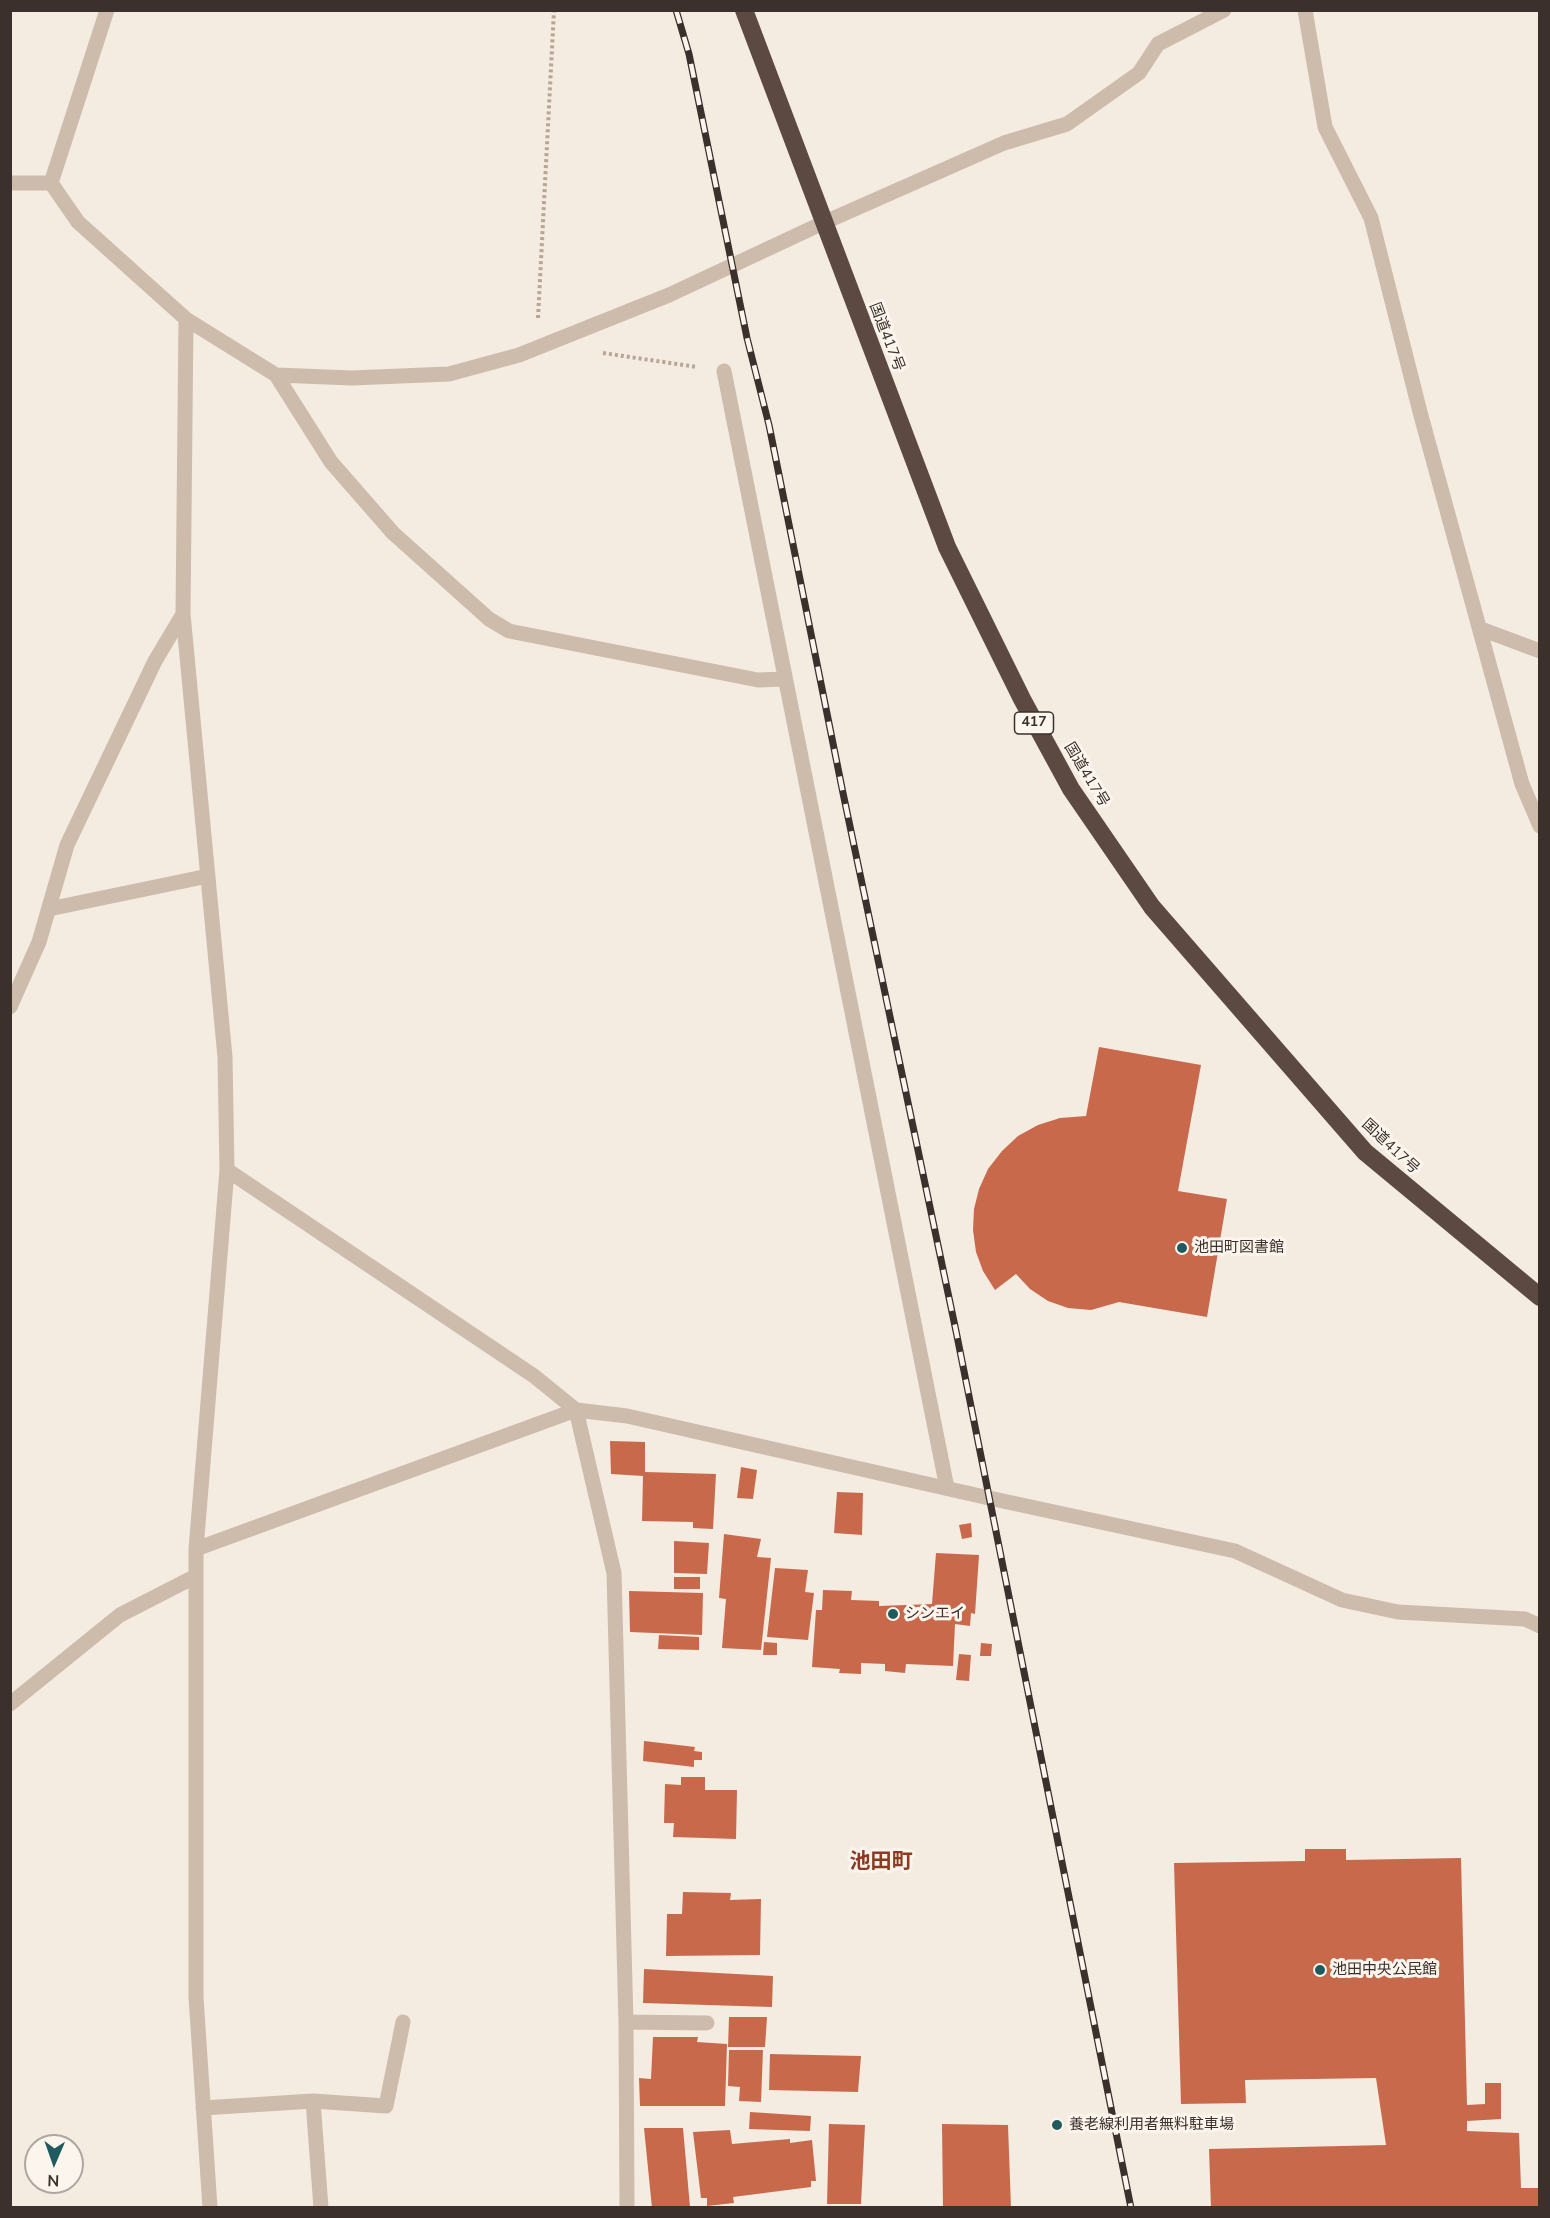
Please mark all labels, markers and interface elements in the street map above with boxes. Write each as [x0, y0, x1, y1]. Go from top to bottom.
street label: 国道417号 [865, 300, 907, 374]
road number: 417 [1014, 712, 1054, 734]
street label: 国道417号 [1060, 740, 1112, 810]
street label: 国道417号 [1358, 1116, 1422, 1178]
place label: 池田町図書館 [1194, 1239, 1284, 1257]
marker: 池田町図書館 [1175, 1241, 1189, 1255]
place label: シンエイ [905, 1605, 965, 1623]
marker: シンエイ [886, 1607, 900, 1621]
district label: 池田町 [850, 1850, 912, 1876]
place label: 池田中央公民館 [1332, 1961, 1437, 1979]
marker: 池田中央公民館 [1313, 1963, 1327, 1977]
place label: 養老線利用者無料駐車場 [1069, 2116, 1234, 2134]
marker: 養老線利用者無料駐車場 [1050, 2118, 1064, 2132]
north arrow [24, 2134, 84, 2194]
text: N [47, 2169, 60, 2191]

